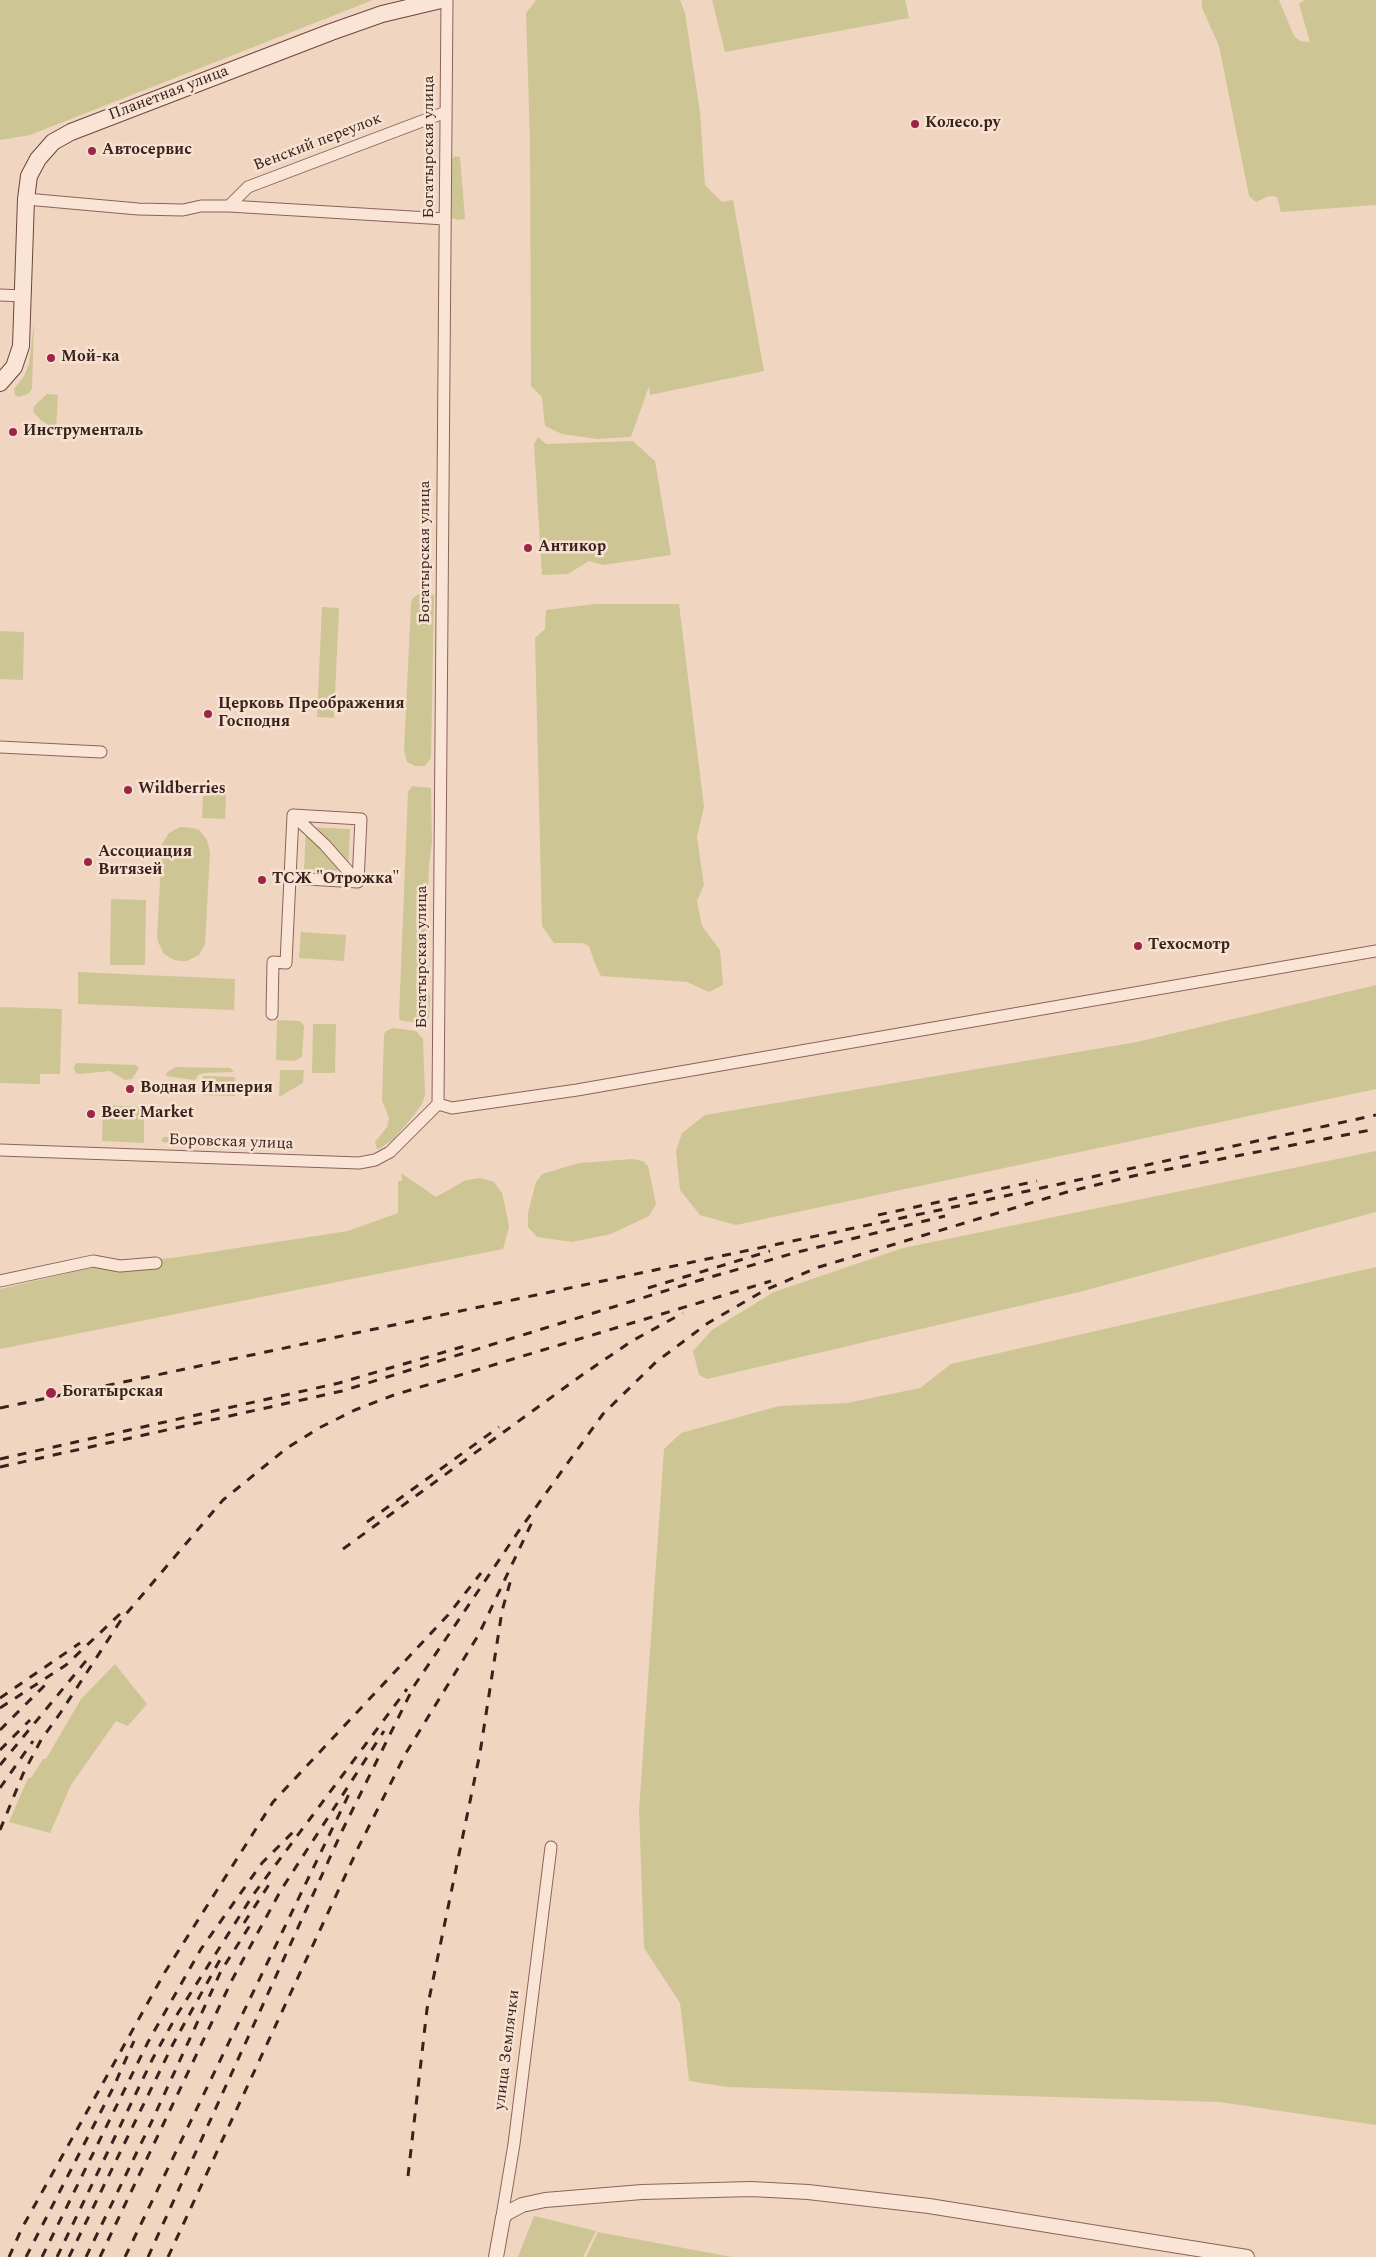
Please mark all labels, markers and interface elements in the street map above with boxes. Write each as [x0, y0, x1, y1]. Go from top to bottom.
street label: Планетная улица [106, 62, 232, 126]
street label: Богатырская улица [420, 75, 440, 219]
street label: Венский переулок [251, 110, 385, 176]
place label: Колесо.ру [925, 114, 1000, 134]
marker: Колесо.ру [909, 118, 921, 130]
place label: Автосервис [102, 141, 192, 161]
marker: Автосервис [86, 145, 98, 157]
place label: Мой-ка [61, 348, 120, 368]
marker: Мой-ка [45, 352, 57, 364]
place label: Инструменталь [23, 422, 143, 442]
marker: Инструменталь [7, 426, 19, 438]
street label: Богатырская улица [416, 480, 436, 624]
place label: Антикор [538, 538, 606, 558]
marker: Антикор [522, 542, 534, 554]
place label: Церковь Преображения Господня [218, 695, 405, 733]
marker: Церковь Преображения Господня [202, 708, 214, 720]
place label: Wildberries [138, 780, 226, 800]
marker: Wildberries [122, 784, 134, 796]
place label: Ассоциация Витязей [98, 843, 192, 881]
marker: Ассоциация Витязей [82, 856, 94, 868]
place label: ТСЖ "Отрожка" [272, 870, 400, 890]
marker: ТСЖ "Отрожка" [256, 874, 268, 886]
street label: Богатырская улица [413, 885, 433, 1029]
place label: Техосмотр [1148, 936, 1230, 956]
marker: Техосмотр [1132, 940, 1144, 952]
place label: Водная Империя [140, 1079, 273, 1099]
marker: Водная Империя [124, 1083, 136, 1095]
place label: Beer Market [101, 1104, 194, 1124]
marker: Beer Market [85, 1108, 97, 1120]
street label: Боровская улица [168, 1131, 294, 1155]
place label: Богатырская [62, 1383, 163, 1403]
marker: Богатырская [44, 1386, 58, 1400]
street label: улица Землячки [491, 1989, 525, 2111]

